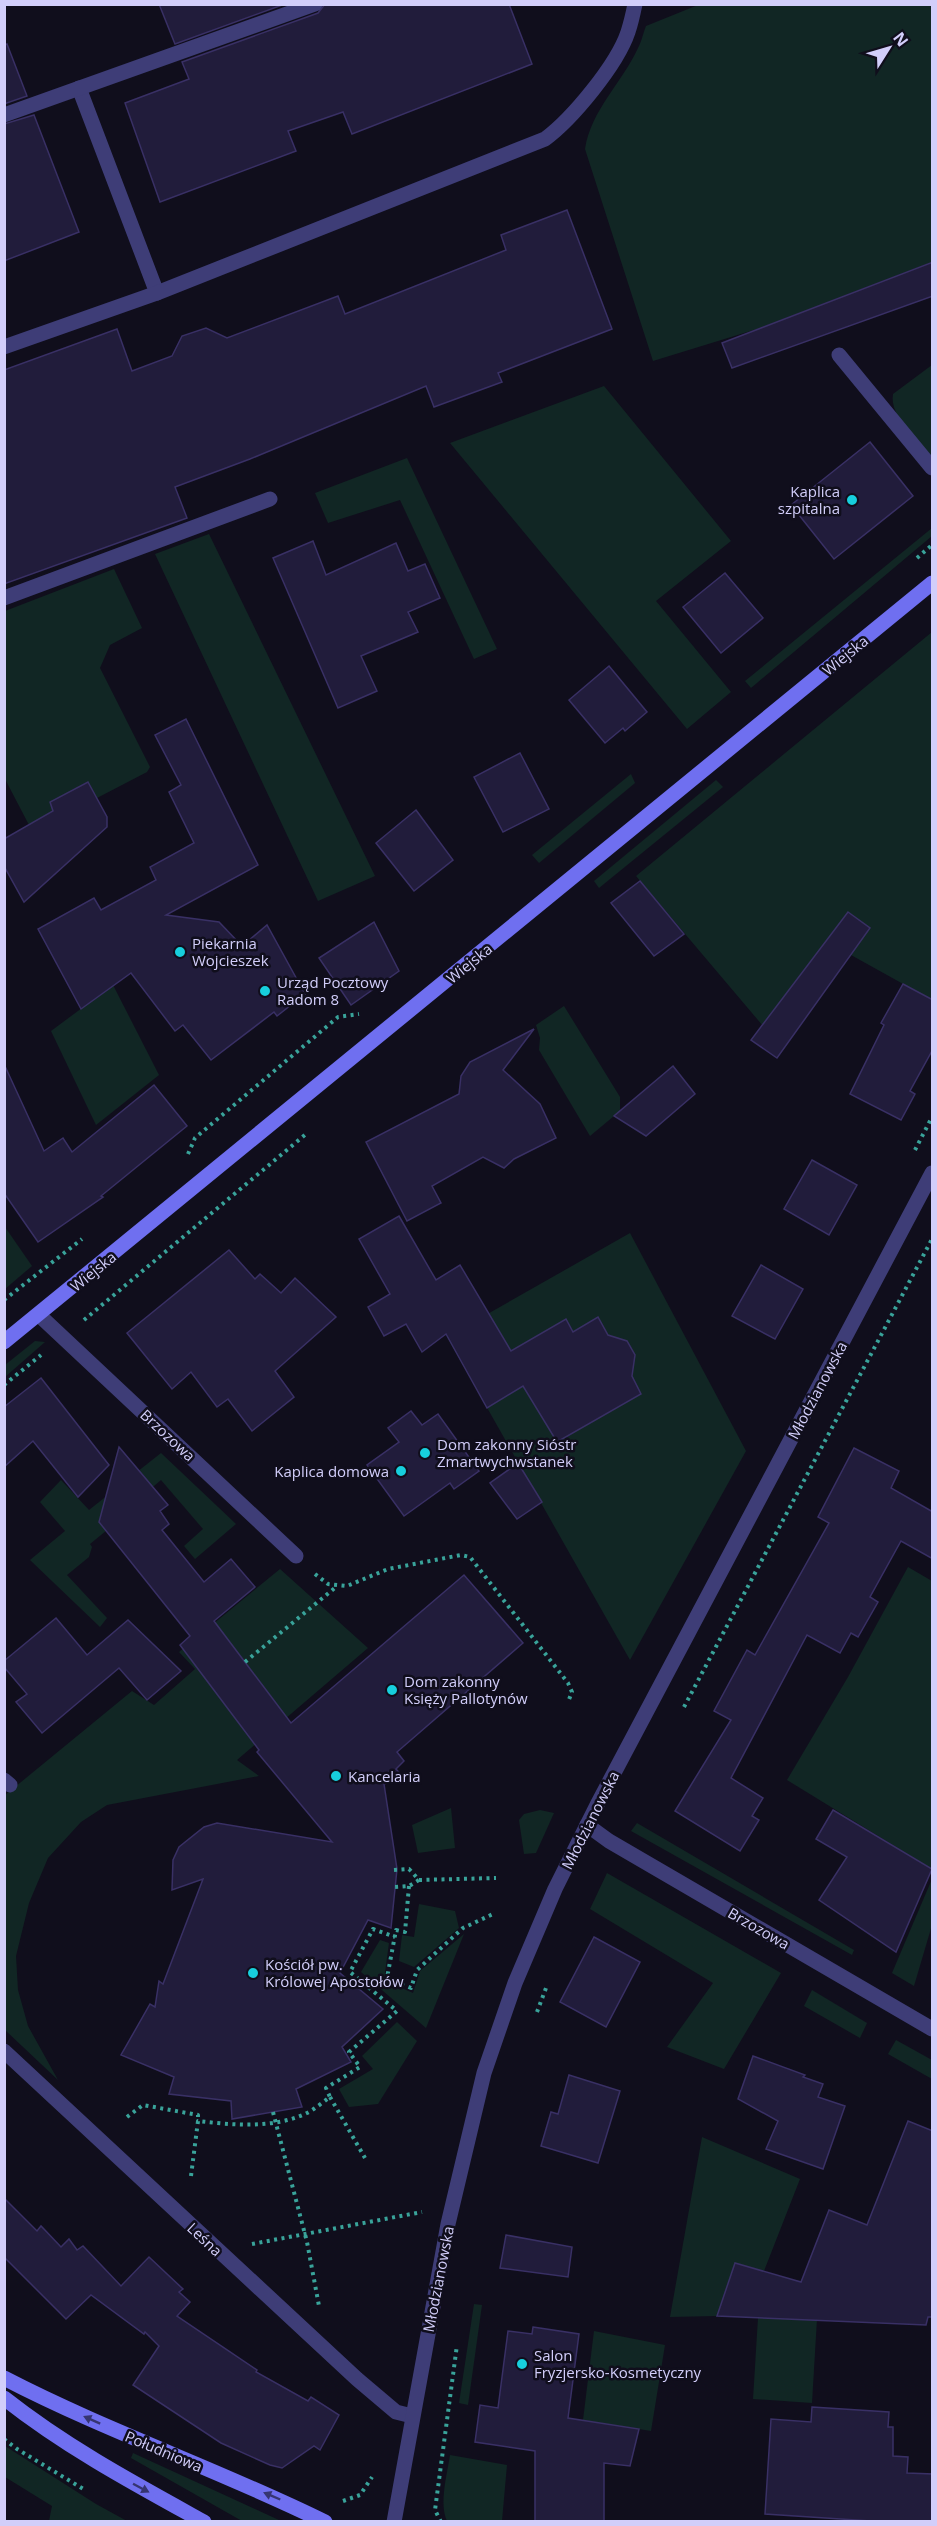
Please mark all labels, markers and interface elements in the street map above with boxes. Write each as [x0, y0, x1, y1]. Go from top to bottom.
north arrow [859, 18, 919, 78]
text: N [888, 27, 914, 51]
place label: Kaplica szpitalna [778, 481, 840, 518]
marker: Kaplica szpitalna [845, 493, 859, 507]
street label: Wiejska [818, 630, 872, 680]
place label: Piekarnia Wojcieszek [192, 933, 269, 970]
street label: Wiejska [442, 938, 496, 988]
marker: Piekarnia Wojcieszek [173, 945, 187, 959]
place label: Urząd Pocztowy Radom 8 [277, 972, 389, 1009]
marker: Urząd Pocztowy Radom 8 [258, 984, 272, 998]
street label: Wiejska [66, 1246, 120, 1296]
street label: Młodzianowska [783, 1338, 851, 1442]
street label: Brzozowa [136, 1405, 200, 1465]
place label: Dom zakonny Sióstr Zmartwychwstanek [437, 1434, 576, 1471]
marker: Dom zakonny Sióstr Zmartwychwstanek [418, 1446, 432, 1460]
place label: Kaplica domowa [274, 1461, 389, 1481]
marker: Kaplica domowa [394, 1464, 408, 1478]
place label: Dom zakonny Księży Pallotynów [404, 1671, 528, 1708]
marker: Dom zakonny Księży Pallotynów [385, 1683, 399, 1697]
place label: Kancelaria [348, 1766, 421, 1786]
street label: Młodzianowska [557, 1767, 623, 1873]
marker: Kancelaria [329, 1769, 343, 1783]
street label: Brzozowa [725, 1902, 793, 1954]
place label: Kościół pw. Królowej Apostołów [265, 1954, 404, 1991]
marker: Kościół pw. Królowej Apostołów [246, 1966, 260, 1980]
street label: Leśna [183, 2218, 227, 2260]
street label: Młodzianowska [418, 2224, 458, 2334]
place label: Salon Fryzjersko-Kosmetyczny [534, 2345, 702, 2382]
marker: Salon Fryzjersko-Kosmetyczny [515, 2357, 529, 2371]
one-way arrow [84, 2415, 101, 2424]
street label: Południowa [122, 2426, 206, 2476]
one-way arrow [133, 2483, 150, 2493]
one-way arrow [262, 2491, 280, 2501]

